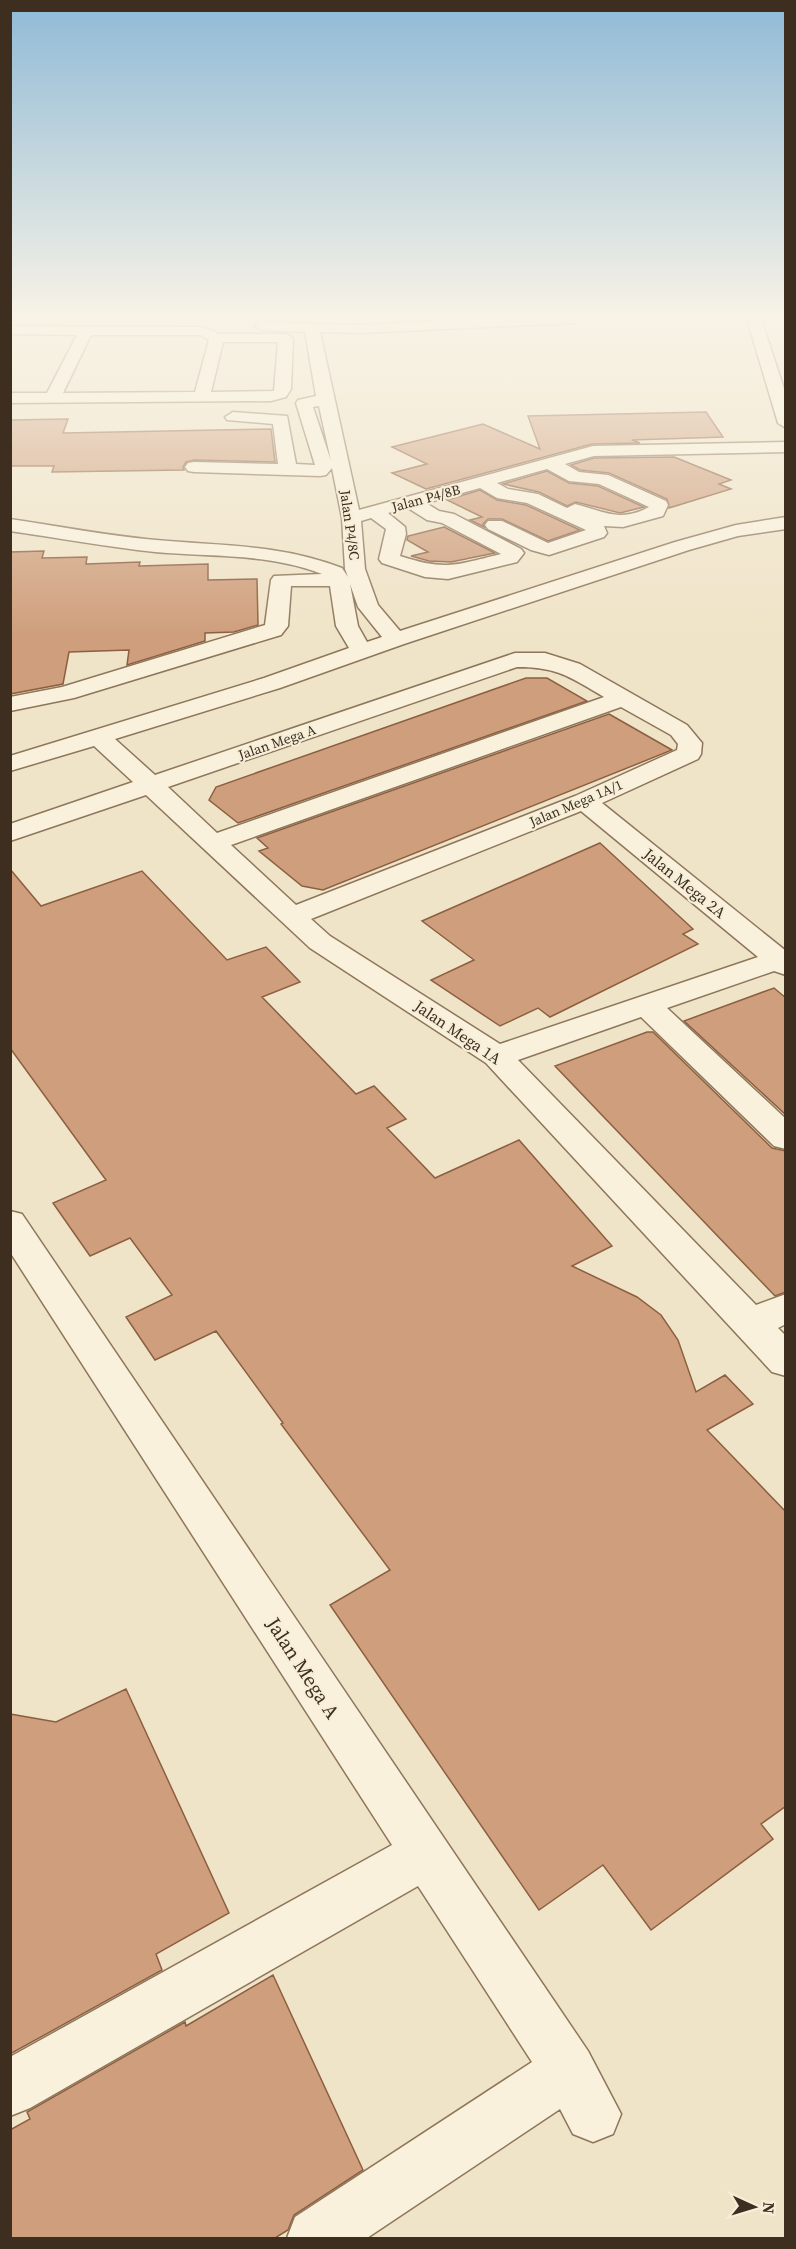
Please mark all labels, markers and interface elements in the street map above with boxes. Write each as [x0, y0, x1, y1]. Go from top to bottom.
street label: Jalan P4/8B [388, 479, 463, 517]
street label: Jalan P4/8C [335, 488, 365, 561]
street label: Jalan Mega A [235, 719, 319, 765]
street label: Jalan Mega 1A/1 [525, 774, 626, 832]
street label: Jalan Mega 2A [638, 842, 731, 923]
street label: Jalan Mega 1A [409, 994, 506, 1069]
street label: Jalan Mega A [259, 1611, 347, 1725]
north arrow [724, 2177, 784, 2237]
text: N [758, 2201, 780, 2215]

